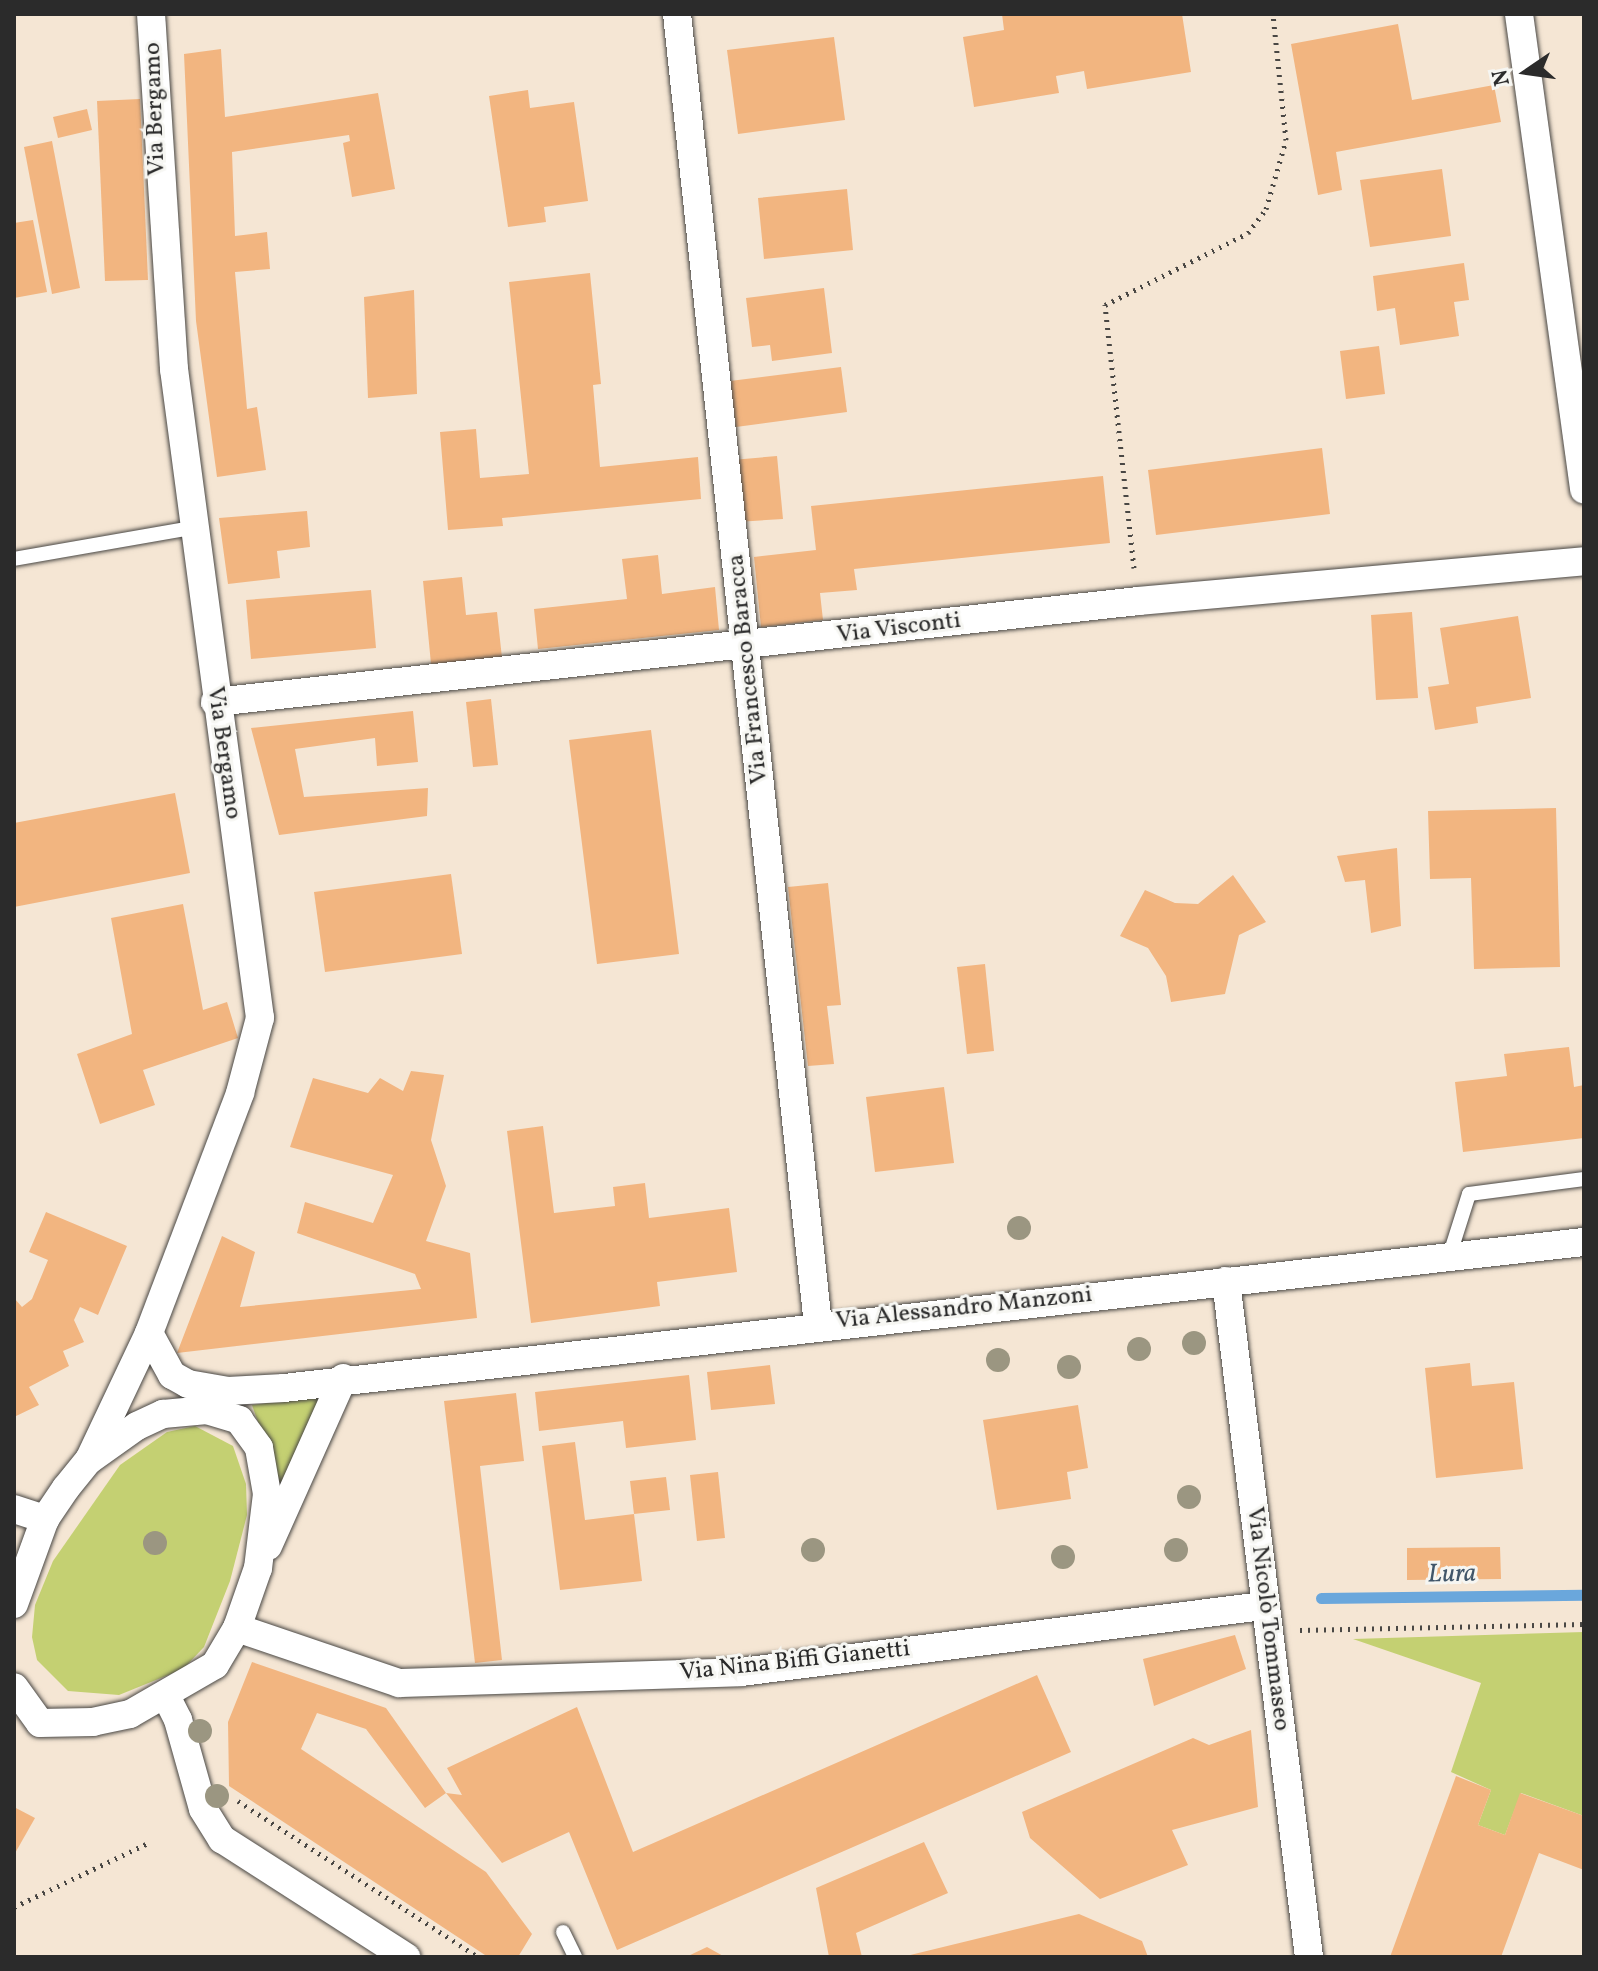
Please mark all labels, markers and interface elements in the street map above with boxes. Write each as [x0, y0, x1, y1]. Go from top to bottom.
north arrow [1486, 32, 1566, 112]
street label: Via Bergamo [139, 42, 173, 176]
text: N [1485, 66, 1519, 89]
street label: Via Francesco Baracca [723, 552, 775, 786]
street label: Via Visconti [835, 607, 963, 651]
street label: Via Bergamo [199, 685, 247, 821]
street label: Via Alessandro Manzoni [834, 1281, 1094, 1337]
street label: Via Nicolò Tommaseo [1239, 1505, 1295, 1733]
water label: Lura [1427, 1559, 1477, 1591]
street label: Via Nina Biffi Gianetti [678, 1636, 912, 1688]

